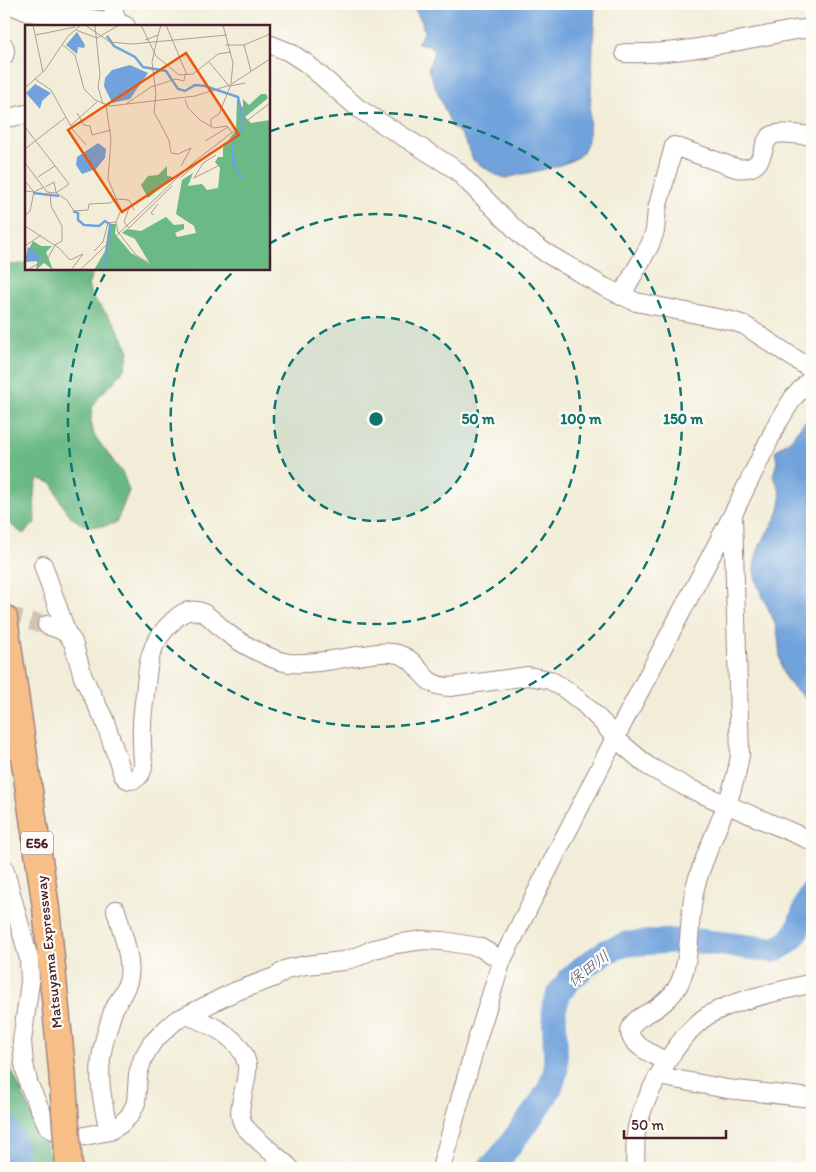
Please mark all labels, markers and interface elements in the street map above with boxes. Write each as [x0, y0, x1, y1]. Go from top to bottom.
inset map [25, 25, 270, 270]
centre of rings [367, 410, 385, 428]
text: 50 m [461, 410, 495, 428]
text: 100 m [560, 410, 602, 428]
text: 150 m [663, 410, 703, 428]
road number: E56 [21, 831, 53, 854]
street label: Matsuyama Expressway [32, 875, 66, 1029]
water label: 保田川 [563, 946, 613, 990]
scale bar [624, 1107, 726, 1139]
text: 50 m [631, 1116, 664, 1134]

